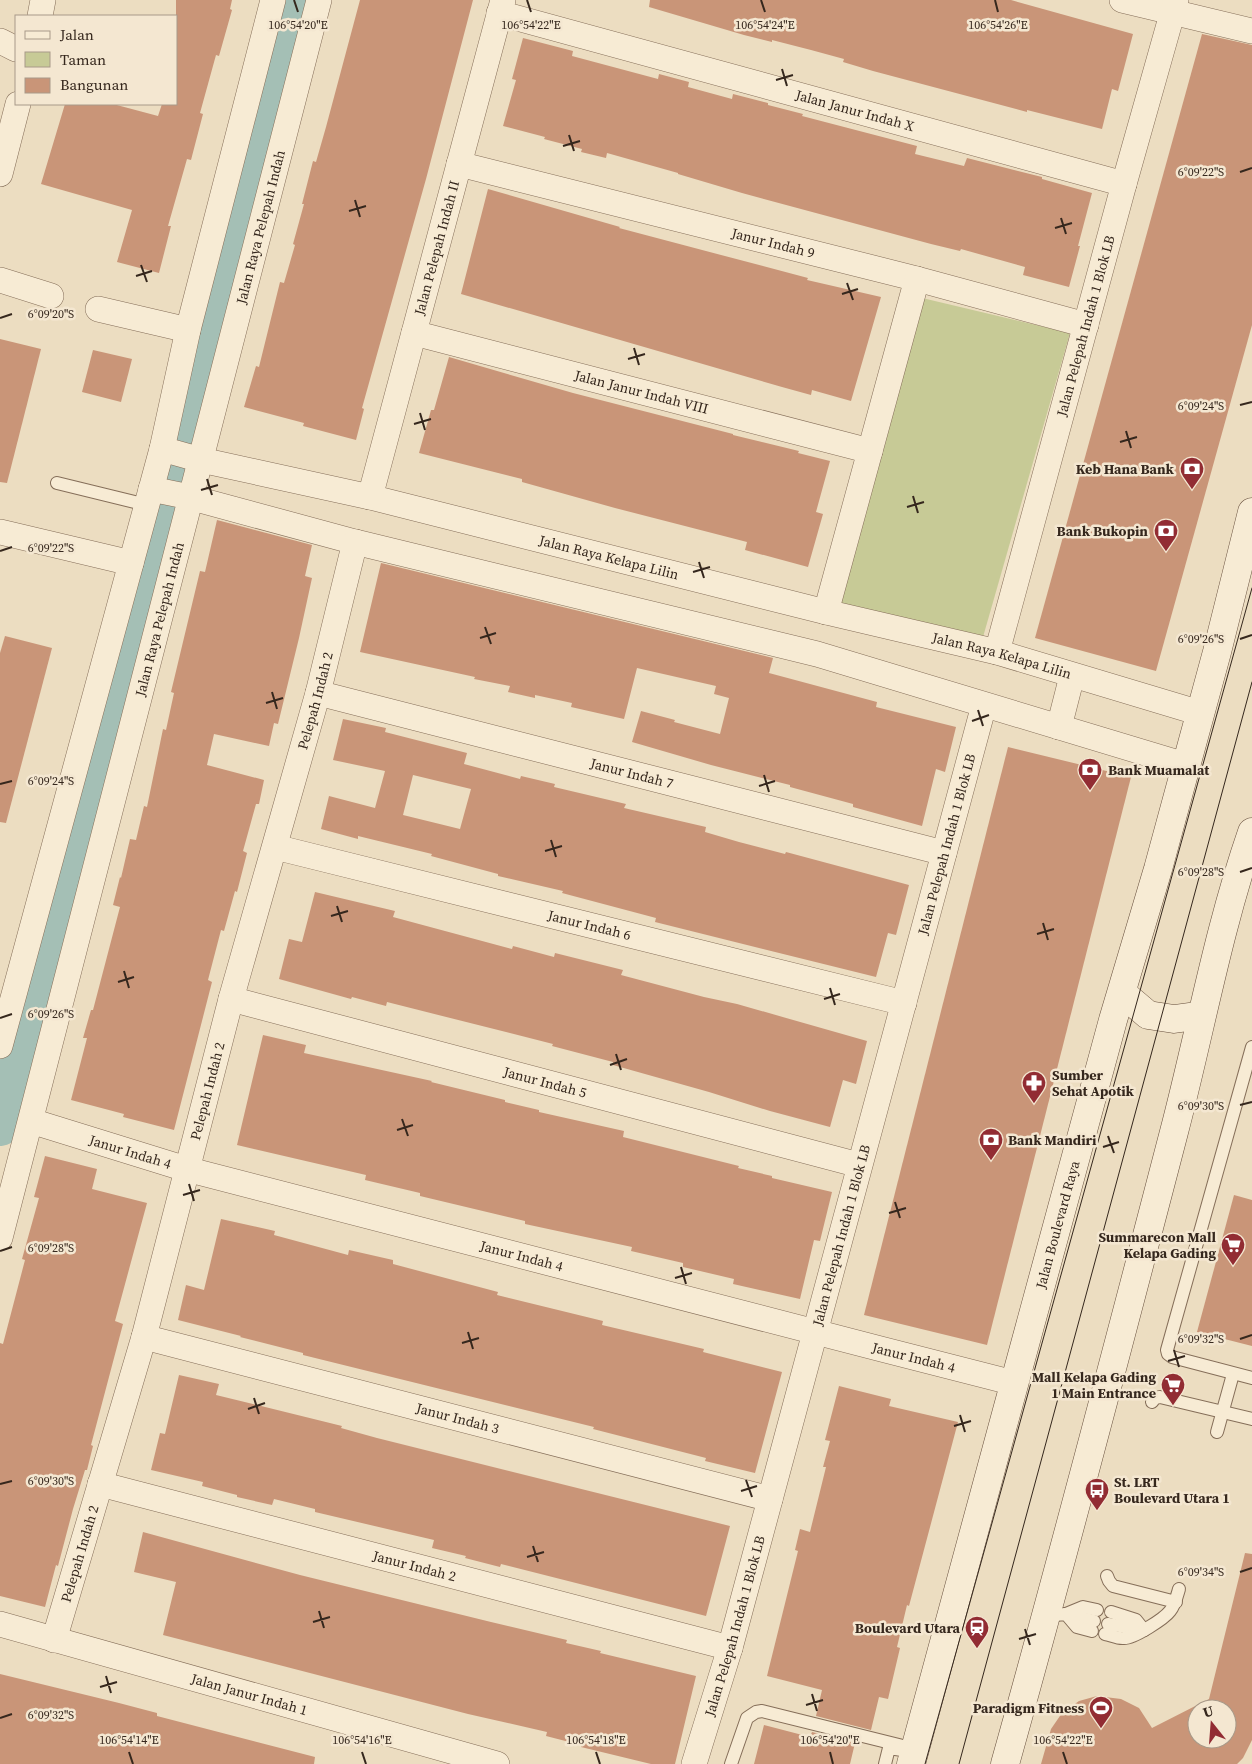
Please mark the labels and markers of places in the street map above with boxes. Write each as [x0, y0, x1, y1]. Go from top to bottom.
bank icon: Keb Hana Bank [1179, 456, 1205, 490]
place label: Keb Hana Bank [1076, 459, 1175, 479]
bank icon: Bank Bukopin [1153, 518, 1179, 552]
place label: Bank Bukopin [1057, 521, 1148, 541]
bank icon: Bank Muamalat [1077, 757, 1103, 791]
place label: Bank Muamalat [1108, 760, 1210, 780]
place label: Sumber Sehat Apotik [1052, 1065, 1135, 1101]
pharmacy icon: Sumber Sehat Apotik [1021, 1070, 1047, 1104]
bank icon: Bank Mandiri [978, 1127, 1004, 1161]
place label: Bank Mandiri [1008, 1130, 1097, 1150]
place label: Summarecon Mall Kelapa Gading [1098, 1227, 1216, 1263]
supermarket icon: Summarecon Mall Kelapa Gading [1220, 1232, 1246, 1266]
place label: Mall Kelapa Gading 1 Main Entrance [1032, 1367, 1156, 1403]
supermarket icon: Mall Kelapa Gading 1 Main Entrance [1160, 1372, 1186, 1406]
place label: St. LRT Boulevard Utara 1 [1114, 1472, 1230, 1508]
bus stop icon: St. LRT Boulevard Utara 1 [1084, 1477, 1110, 1511]
station icon: Boulevard Utara [964, 1615, 990, 1649]
place label: Boulevard Utara [855, 1618, 961, 1638]
sports icon: Paradigm Fitness [1088, 1695, 1114, 1729]
place label: Paradigm Fitness [973, 1698, 1085, 1718]

